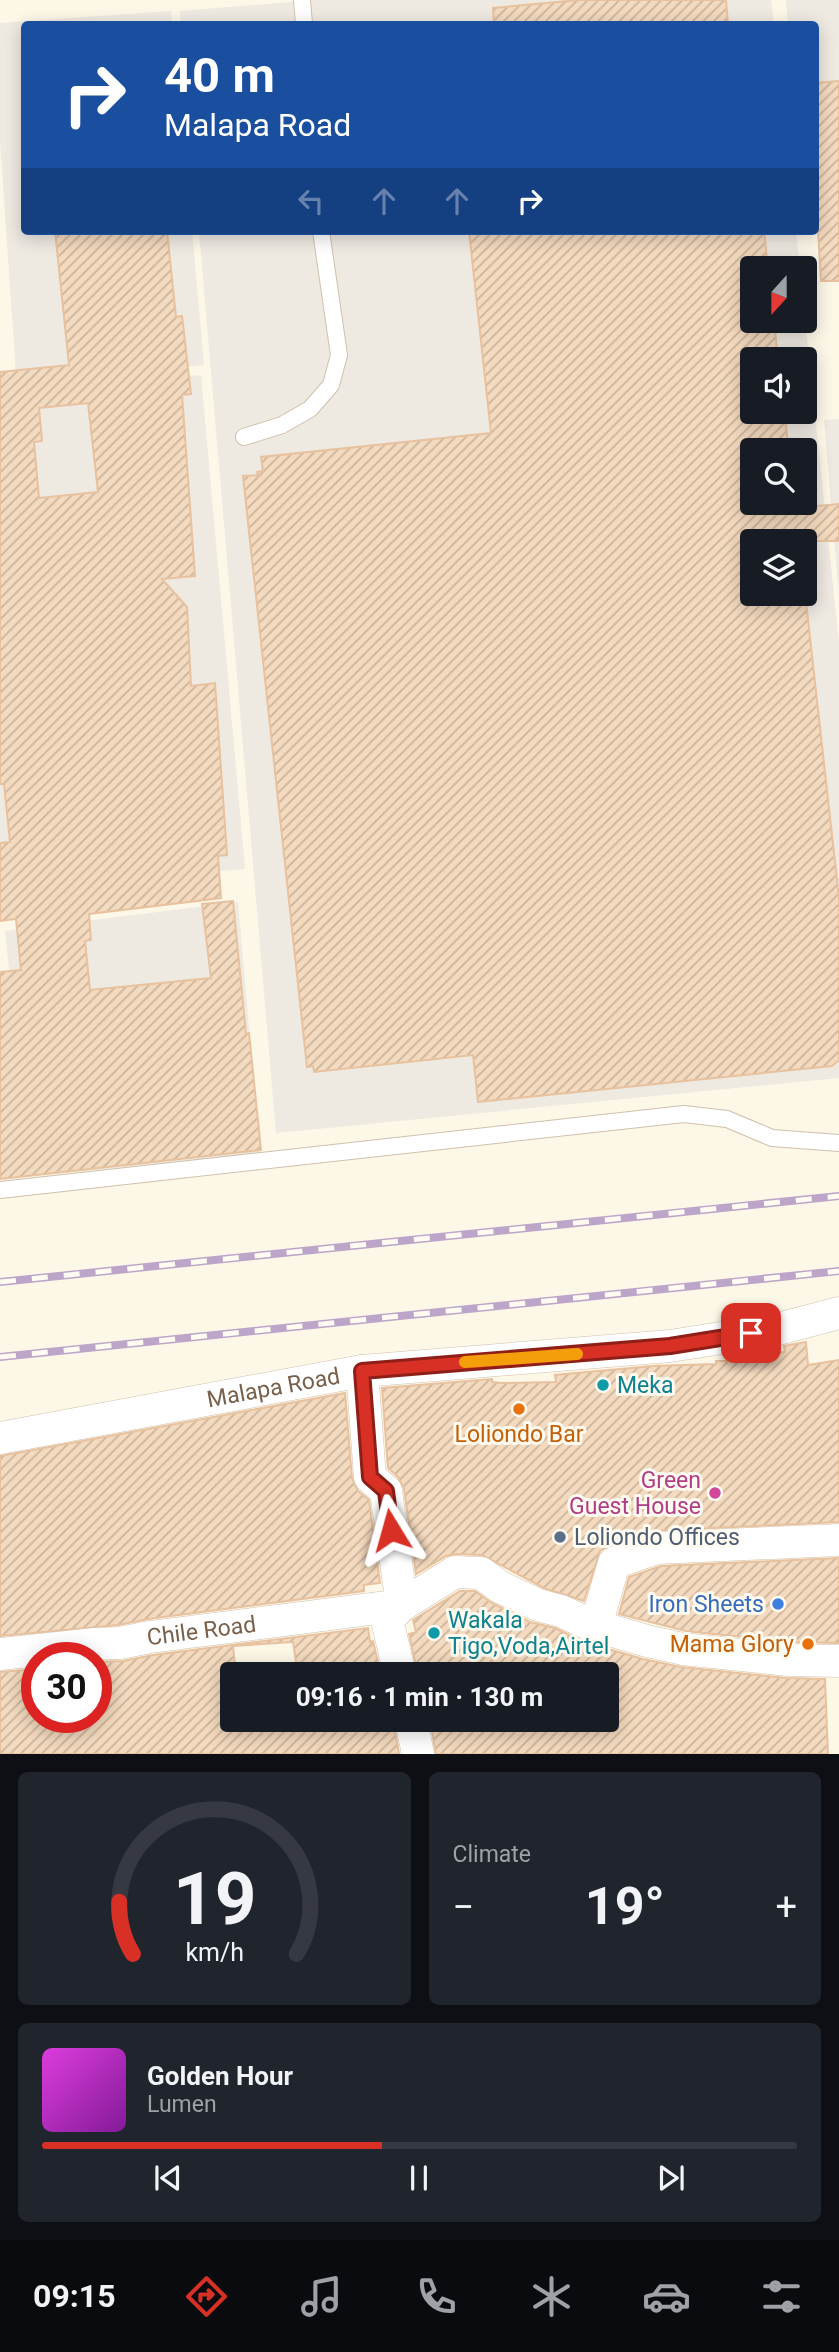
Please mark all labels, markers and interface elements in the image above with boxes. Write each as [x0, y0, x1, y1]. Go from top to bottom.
text: 40 m [164, 47, 275, 104]
icon: right [49, 49, 140, 140]
text: Malapa Road [164, 106, 351, 144]
icon: left [292, 182, 330, 220]
icon: ahead [365, 182, 403, 220]
icon: ahead [438, 182, 476, 220]
icon: right [511, 182, 549, 220]
north arrow [740, 256, 817, 332]
map controls [740, 256, 817, 606]
button: sound [740, 347, 817, 424]
button: search [740, 438, 817, 515]
button: layers [740, 529, 817, 606]
pin [721, 1303, 781, 1363]
icon: arrive [732, 1314, 770, 1352]
street label: Malapa Road [205, 1362, 342, 1413]
place label: Meka [617, 1372, 673, 1399]
marker: Meka [595, 1377, 611, 1393]
marker: Loliondo Bar [511, 1401, 527, 1417]
place label: Loliondo Bar [455, 1421, 584, 1448]
place label: Green Guest House [569, 1467, 701, 1520]
marker: Green Guest House [707, 1485, 723, 1501]
position arrow [354, 1493, 428, 1567]
place label: Loliondo Offices [574, 1524, 740, 1551]
marker: Loliondo Offices [552, 1529, 568, 1545]
place label: Iron Sheets [649, 1591, 764, 1618]
marker: Iron Sheets [770, 1596, 786, 1612]
place label: Wakala Tigo,Voda,Airtel [448, 1607, 609, 1660]
street label: Chile Road [145, 1610, 258, 1651]
marker: Wakala Tigo,Voda,Airtel [426, 1625, 442, 1641]
place label: Mama Glory [670, 1631, 794, 1658]
marker: Mama Glory [800, 1636, 816, 1652]
speed limit sign: 30 [21, 1642, 112, 1733]
text: 09:16 · 1 min · 130 m [296, 1682, 543, 1712]
text: Climate [453, 1841, 531, 1868]
text: 19 [172, 1857, 256, 1943]
text: 19° [585, 1876, 665, 1937]
text: − [453, 1885, 474, 1929]
text: + [775, 1885, 797, 1929]
text: km/h [185, 1938, 244, 1967]
text: Golden Hour [147, 2061, 293, 2091]
text: Lumen [147, 2091, 217, 2118]
icon: previous [149, 2159, 187, 2197]
icon: pause [400, 2159, 438, 2197]
icon: next [652, 2159, 690, 2197]
icon: directions [182, 2272, 231, 2321]
icon: music [297, 2272, 346, 2321]
icon: phone [412, 2272, 461, 2321]
icon: climate [527, 2272, 576, 2321]
icon: car [642, 2272, 691, 2321]
icon: filters [757, 2272, 806, 2321]
text: 09:15 [33, 2277, 115, 2315]

